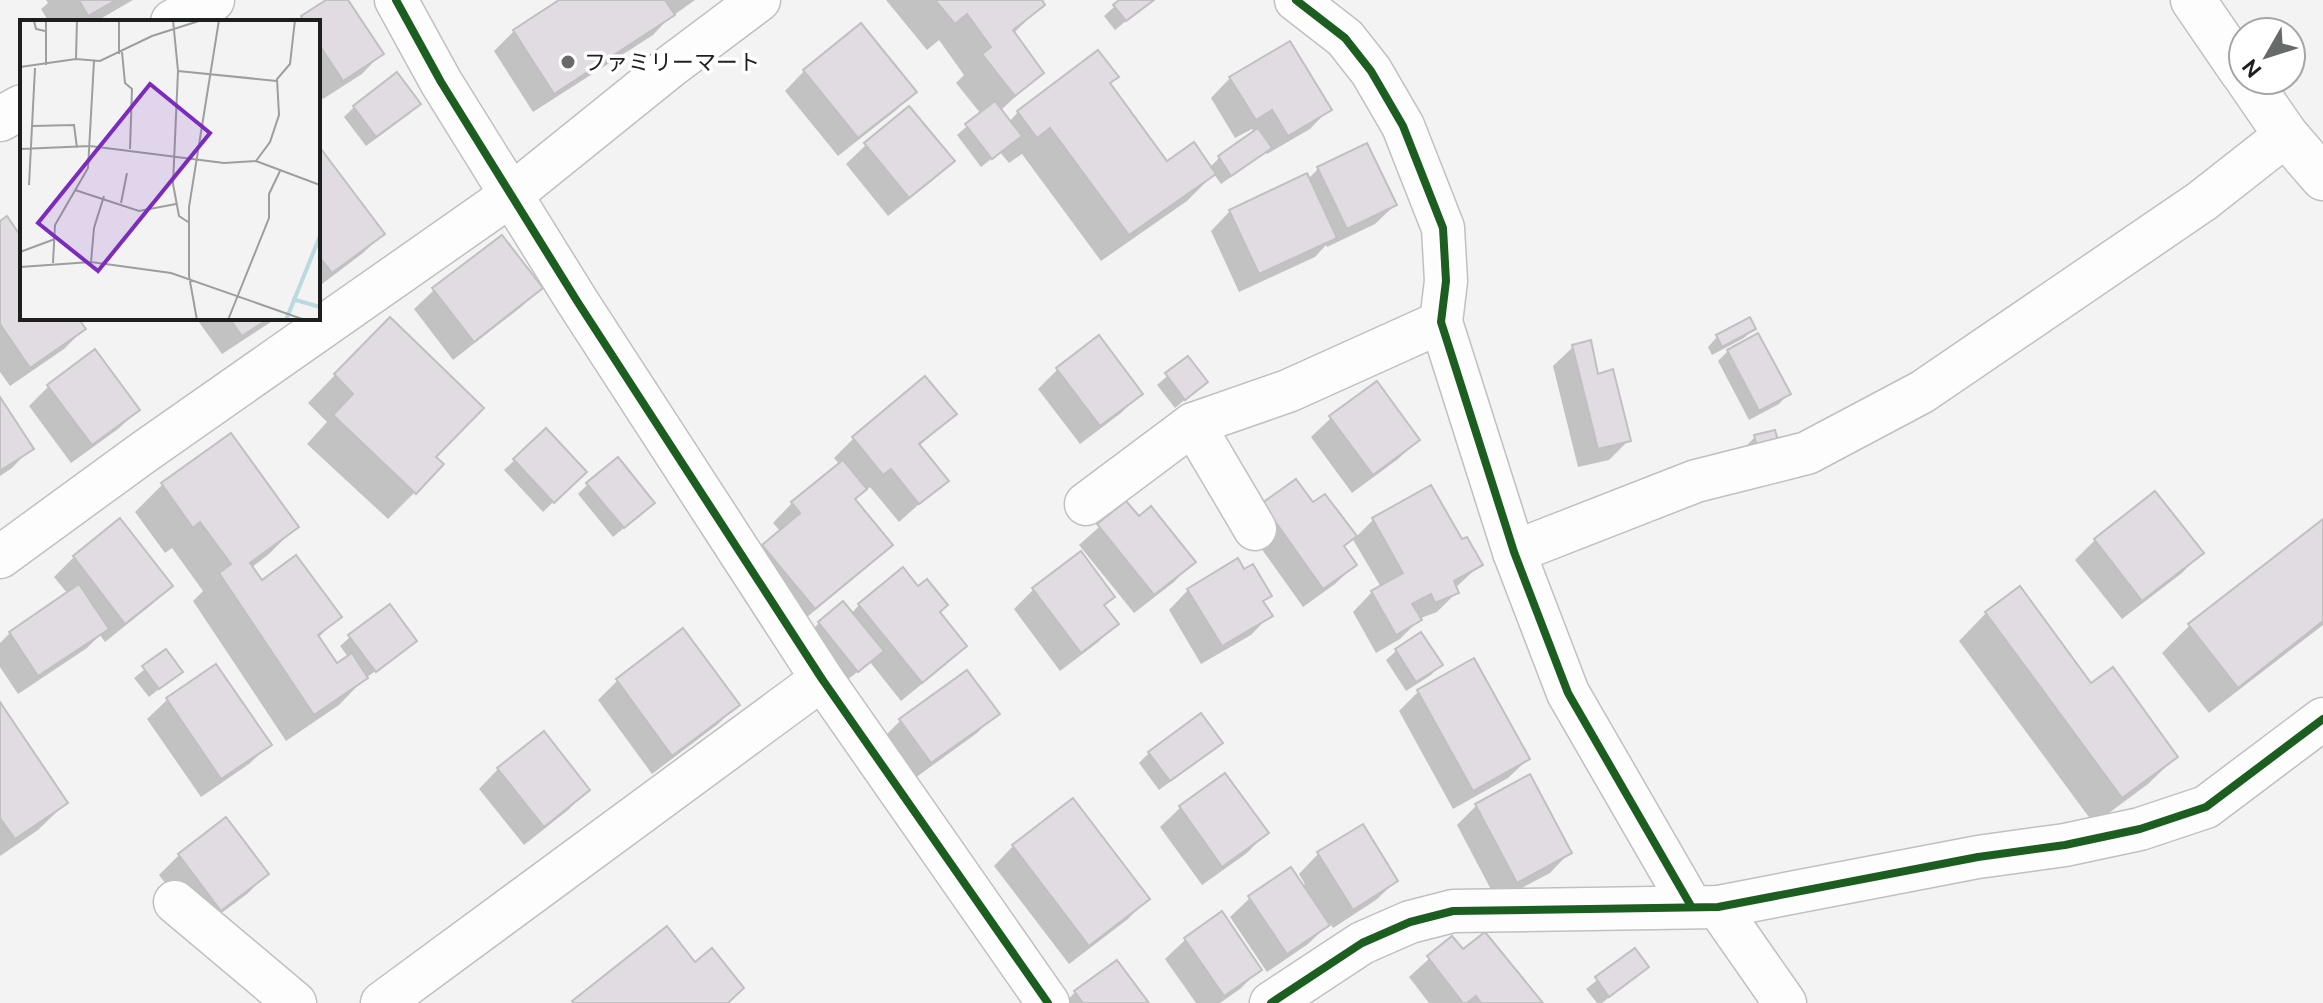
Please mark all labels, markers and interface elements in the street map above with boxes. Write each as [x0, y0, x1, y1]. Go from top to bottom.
north arrow [2227, 16, 2307, 96]
inset map [20, 20, 320, 320]
place label: ファミリーマート [584, 49, 760, 74]
marker: ファミリーマート [559, 53, 577, 71]
text: N [2236, 55, 2266, 83]

